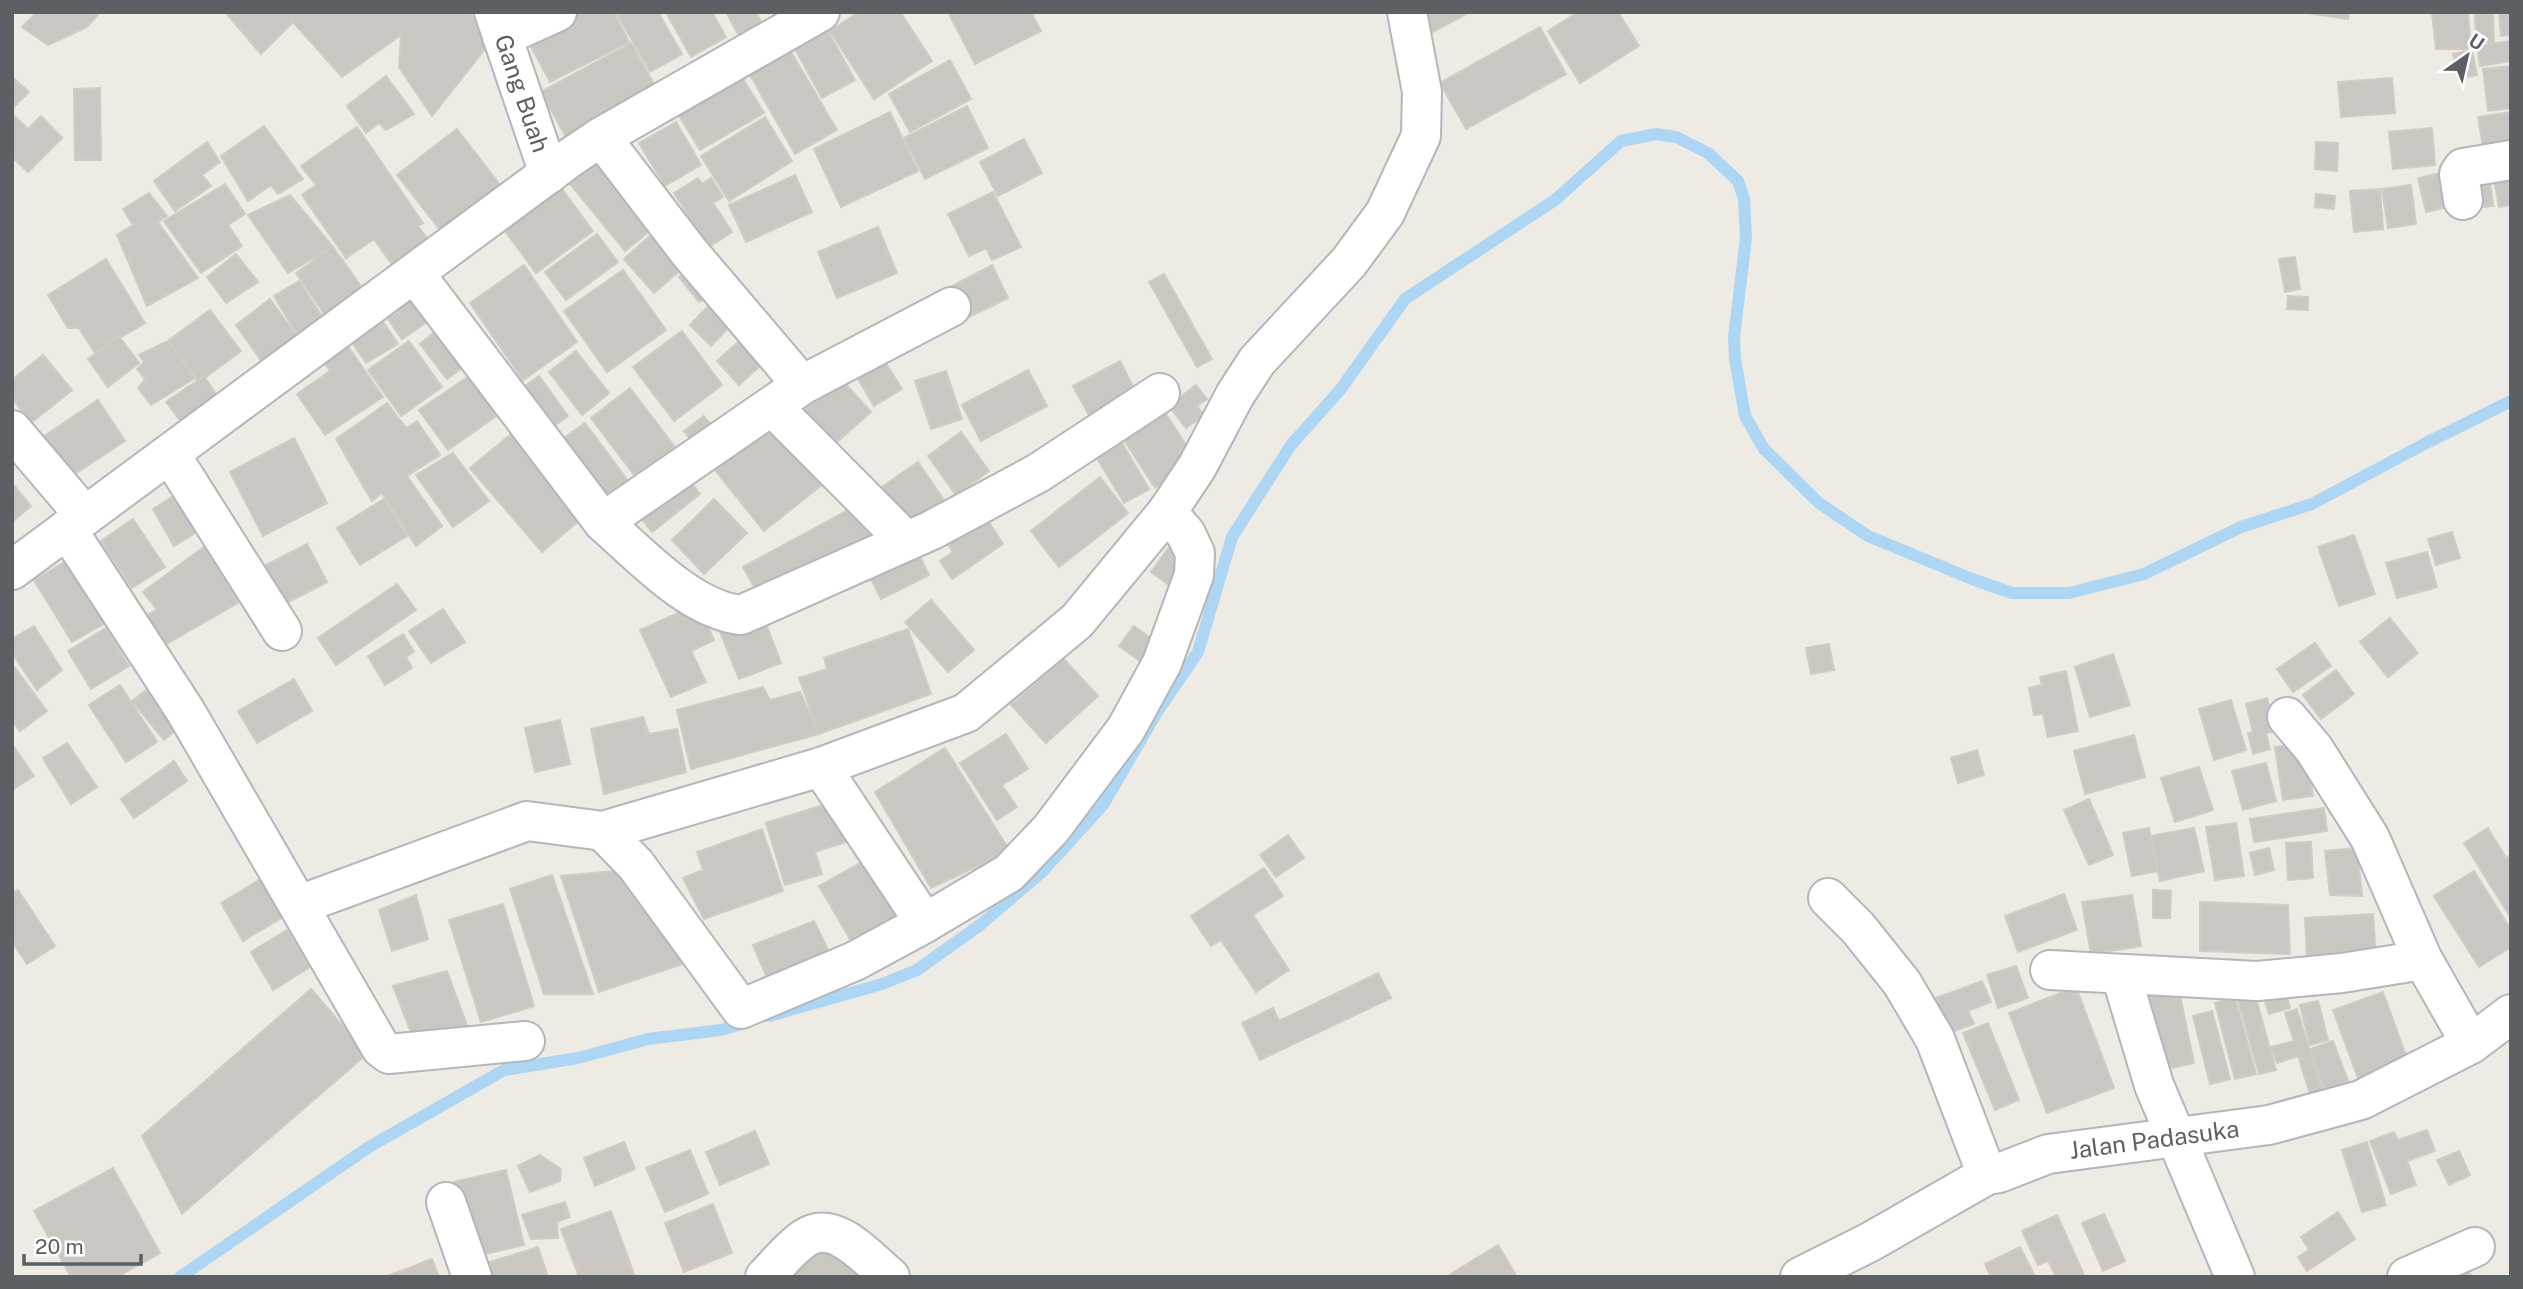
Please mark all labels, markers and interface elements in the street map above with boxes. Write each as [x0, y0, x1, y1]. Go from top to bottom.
north arrow [2432, 21, 2502, 91]
text: U [2465, 29, 2488, 55]
street label: Gang Buah [490, 31, 556, 156]
street label: Jalan Padasuka [2067, 1114, 2241, 1164]
scale bar [24, 1222, 142, 1266]
text: 20 m [35, 1234, 84, 1259]

